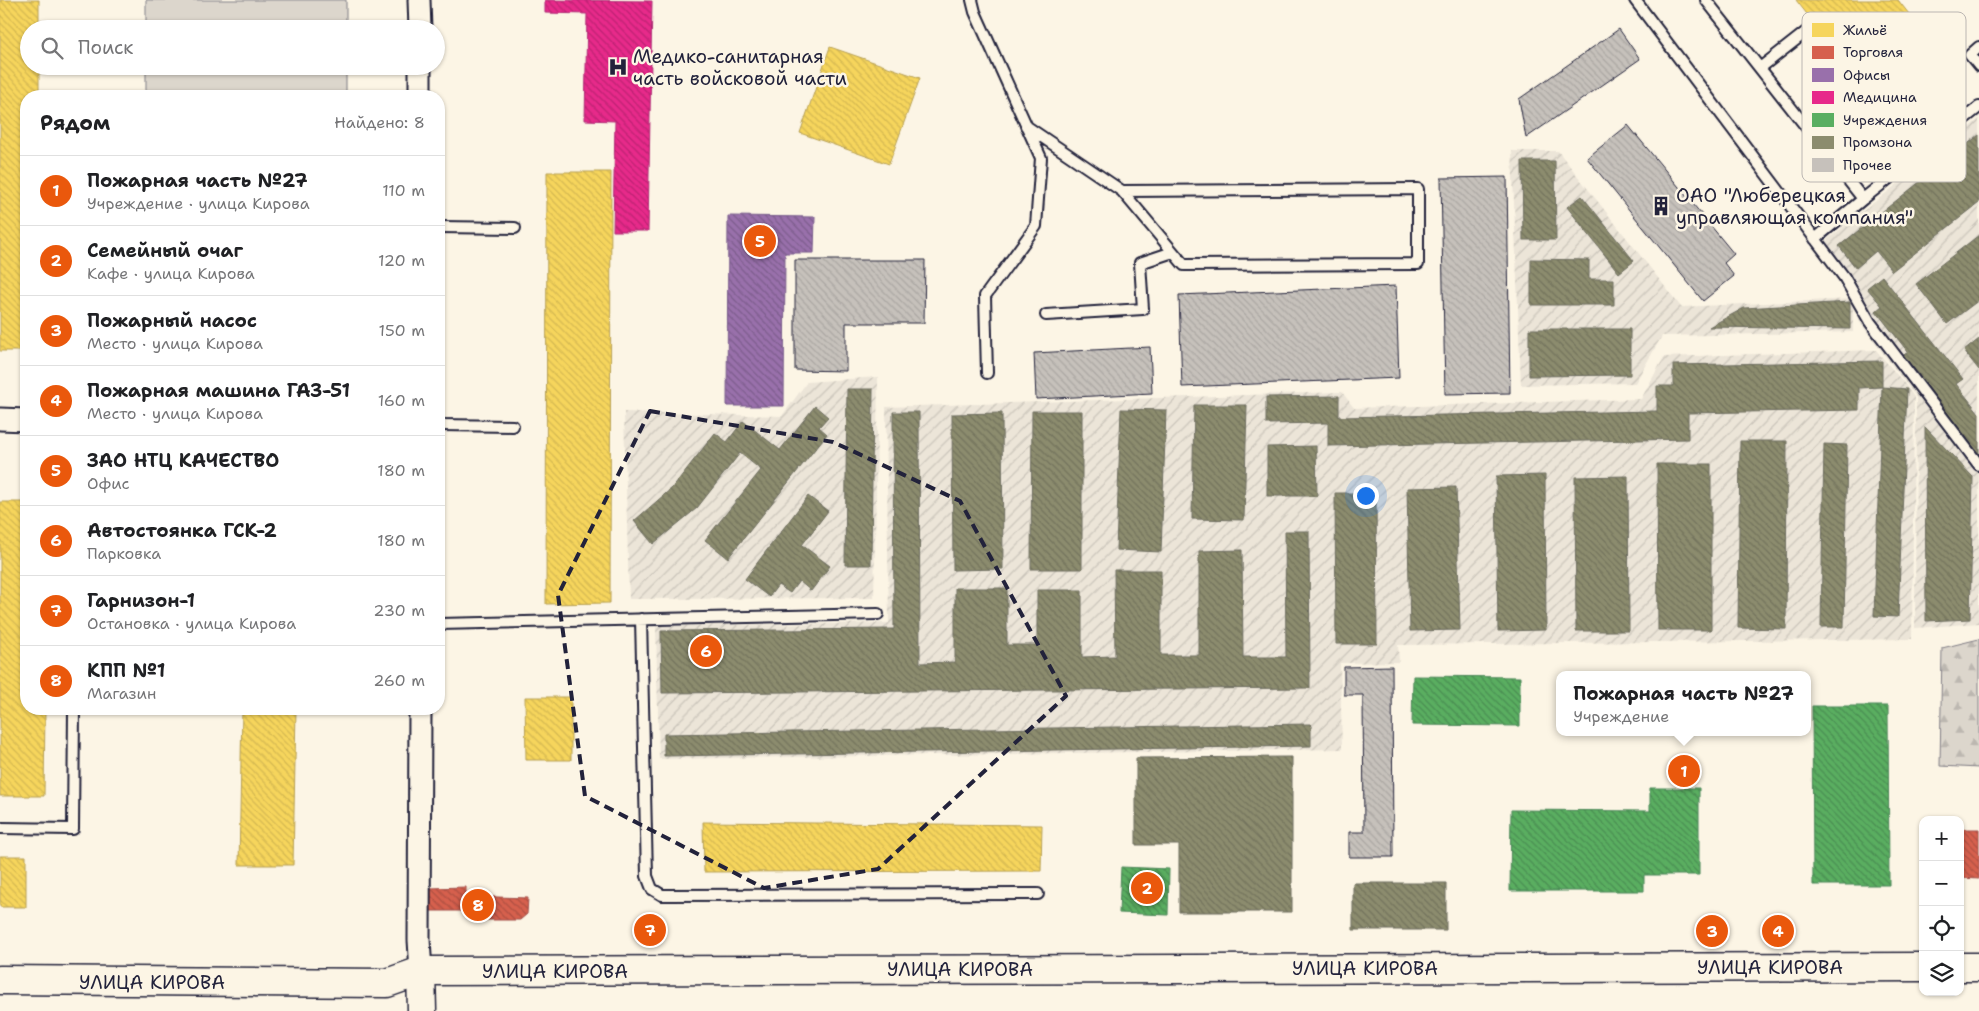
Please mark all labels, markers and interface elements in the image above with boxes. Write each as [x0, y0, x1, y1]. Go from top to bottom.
legend [1802, 12, 1966, 182]
search box [20, 20, 445, 75]
text: Жильё [1843, 21, 1887, 39]
icon: search [38, 34, 66, 62]
text: Поиск [78, 35, 133, 60]
text: Торговля [1843, 43, 1903, 61]
place label: Медико-санитарная часть войсковой части [633, 44, 847, 91]
hospital icon: Медико-санитарная часть войсковой части [607, 56, 629, 78]
text: Офисы [1843, 66, 1890, 84]
text: Медицина [1843, 88, 1917, 106]
text: Рядом [40, 109, 110, 137]
text: Учреждения [1843, 111, 1927, 129]
text: Найдено: 8 [334, 112, 425, 133]
text: Промзона [1843, 133, 1912, 151]
text: Прочее [1843, 156, 1892, 174]
text: Пожарная часть №27 [87, 168, 308, 193]
text: 1 [52, 180, 60, 201]
text: 110 m [382, 180, 425, 201]
place label: ОАО "Люберецкая управляющая компания" [1676, 183, 1913, 230]
text: Учреждение · улица Кирова [87, 193, 310, 214]
building icon: ОАО "Люберецкая управляющая компания" [1650, 195, 1672, 217]
pin: 5 [744, 222, 776, 260]
text: Семейный очаг [87, 238, 243, 263]
text: 2 [50, 250, 62, 271]
text: 120 m [378, 250, 425, 271]
text: Кафе · улица Кирова [87, 263, 255, 284]
text: Пожарный насос [87, 308, 257, 333]
text: 3 [50, 320, 62, 341]
text: 150 m [378, 320, 425, 341]
text: Место · улица Кирова [87, 333, 263, 354]
text: Пожарная машина ГАЗ-51 [87, 378, 350, 403]
text: 4 [50, 390, 62, 411]
text: 160 m [378, 390, 425, 411]
text: Место · улица Кирова [87, 403, 263, 424]
text: ЗАО НТЦ КАЧЕСТВО [87, 448, 279, 473]
text: 5 [51, 460, 61, 481]
text: 180 m [377, 460, 425, 481]
text: Офис [87, 473, 129, 494]
your location [1353, 483, 1379, 509]
text: Автостоянка ГСК-2 [87, 518, 277, 543]
text: 6 [50, 530, 62, 551]
text: 180 m [377, 530, 425, 551]
text: Парковка [87, 543, 161, 564]
text: Гарнизон-1 [87, 588, 195, 613]
text: 7 [50, 600, 62, 621]
text: 230 m [373, 600, 425, 621]
text: Остановка · улица Кирова [87, 613, 296, 634]
pin: 6 [690, 632, 722, 670]
text: КПП №1 [87, 658, 165, 683]
text: 8 [50, 670, 62, 691]
text: 260 m [373, 670, 425, 691]
popup [1556, 671, 1811, 736]
text: Пожарная часть №27 [1573, 681, 1794, 706]
text: Магазин [87, 683, 156, 704]
text: Учреждение [1573, 706, 1669, 727]
pin: 1 [1668, 752, 1700, 790]
map controls [1919, 816, 1964, 996]
button: + [1919, 816, 1964, 861]
button: − [1919, 861, 1964, 906]
pin: 2 [1131, 869, 1163, 907]
pin: 8 [462, 886, 494, 924]
button: locate [1919, 906, 1964, 951]
pin: 7 [634, 911, 666, 949]
pin: 3 [1696, 912, 1728, 950]
pin: 4 [1762, 912, 1794, 950]
button: layers [1919, 951, 1964, 996]
street label: УЛИЦА КИРОВА [1697, 955, 1843, 980]
street label: УЛИЦА КИРОВА [1292, 956, 1438, 981]
street label: УЛИЦА КИРОВА [887, 957, 1033, 982]
street label: УЛИЦА КИРОВА [482, 959, 628, 984]
street label: УЛИЦА КИРОВА [79, 970, 225, 995]

